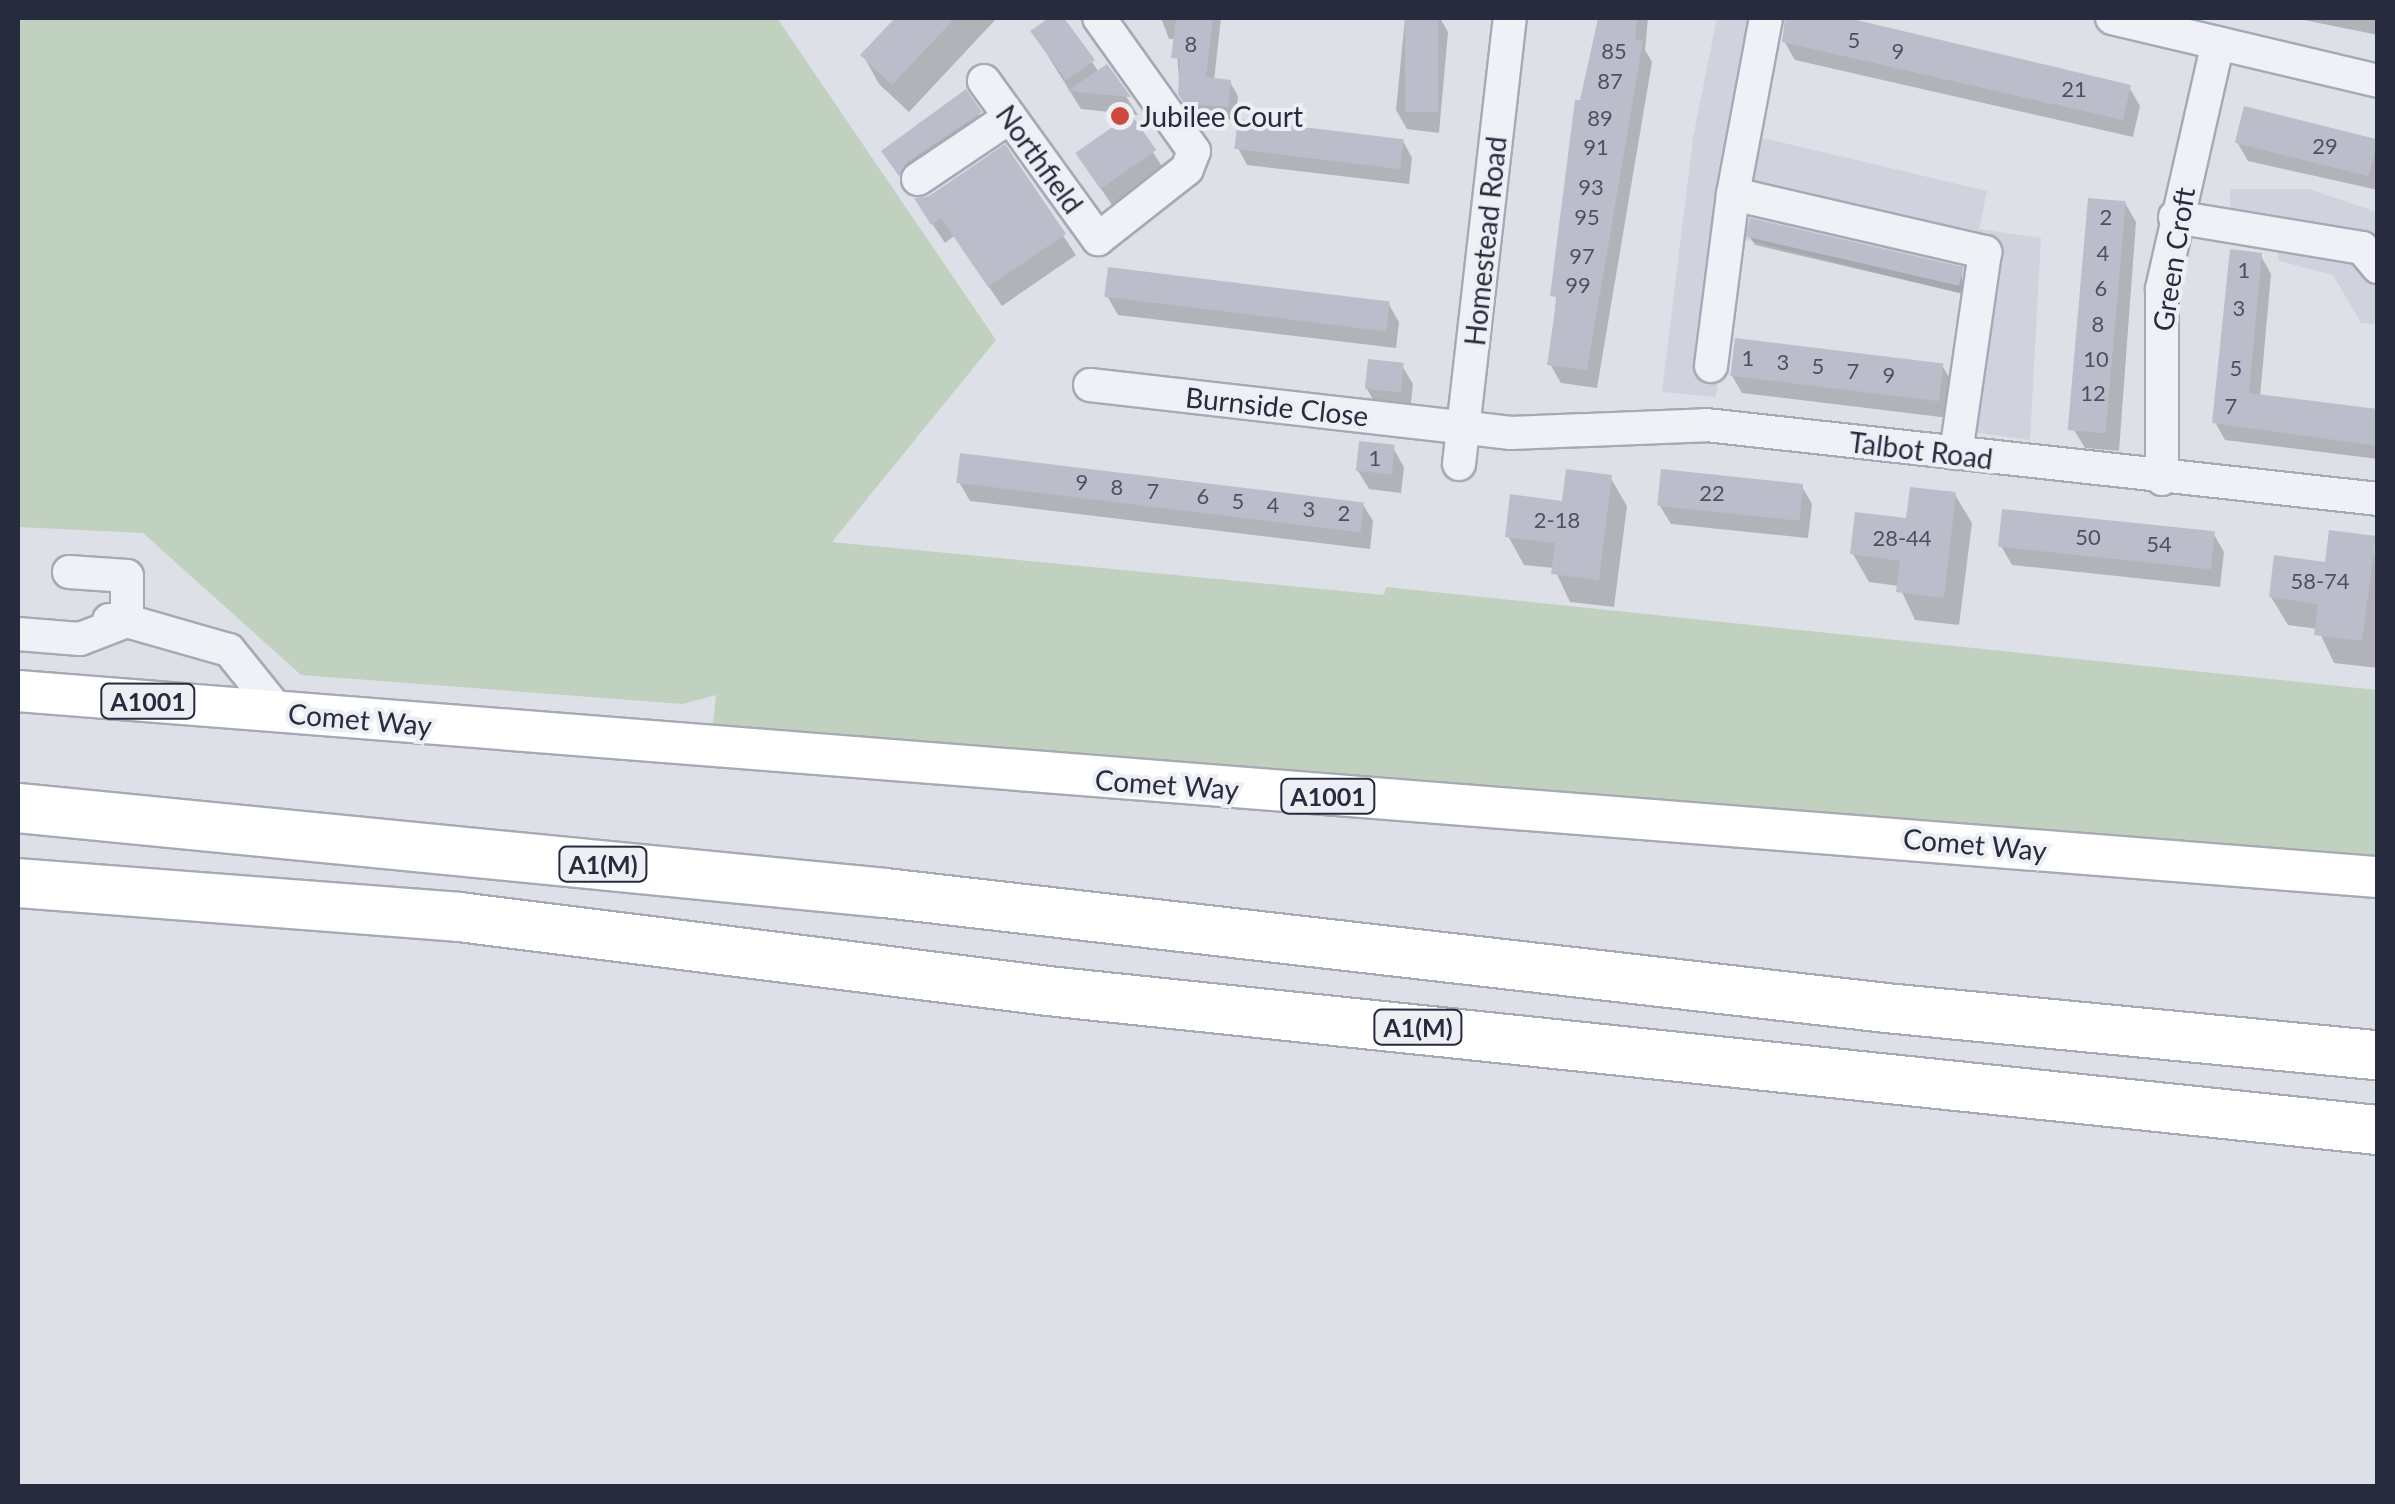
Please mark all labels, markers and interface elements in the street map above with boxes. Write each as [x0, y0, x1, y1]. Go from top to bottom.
house number: 5 [1848, 27, 1860, 53]
house number: 8 [1185, 31, 1197, 57]
house number: 85 [1601, 38, 1627, 64]
house number: 9 [1892, 38, 1904, 64]
house number: 87 [1597, 68, 1623, 94]
house number: 21 [2061, 76, 2087, 102]
street label: Northfield [990, 98, 1090, 220]
place label: Jubilee Court [1140, 99, 1303, 133]
marker: Jubilee Court [1109, 105, 1131, 127]
house number: 89 [1587, 105, 1613, 131]
house number: 29 [2312, 133, 2338, 159]
house number: 91 [1583, 134, 1609, 160]
street label: Homestead Road [1457, 135, 1513, 347]
house number: 93 [1578, 174, 1604, 200]
street label: Green Croft [2145, 185, 2201, 333]
house number: 95 [1574, 204, 1600, 230]
house number: 2 [2100, 204, 2112, 230]
house number: 4 [2097, 240, 2109, 266]
house number: 97 [1569, 243, 1595, 269]
house number: 1 [2238, 257, 2250, 283]
house number: 99 [1565, 272, 1591, 298]
house number: 6 [2095, 275, 2107, 301]
house number: 3 [2233, 295, 2245, 321]
house number: 8 [2092, 311, 2104, 337]
house number: 1 [1742, 345, 1754, 371]
house number: 10 [2083, 346, 2109, 372]
house number: 3 [1777, 349, 1789, 375]
house number: 5 [1812, 353, 1824, 379]
house number: 5 [2230, 355, 2242, 381]
house number: 7 [1847, 358, 1859, 384]
house number: 9 [1883, 362, 1895, 388]
street label: Burnside Close [1184, 380, 1370, 432]
house number: 12 [2080, 380, 2106, 406]
house number: 7 [2225, 393, 2237, 419]
street label: Talbot Road [1847, 425, 1995, 475]
house number: 1 [1369, 445, 1381, 471]
house number: 9 [1076, 469, 1088, 495]
house number: 8 [1111, 474, 1123, 500]
house number: 7 [1147, 478, 1159, 504]
house number: 22 [1699, 480, 1725, 506]
house number: 6 [1197, 483, 1209, 509]
house number: 5 [1232, 488, 1244, 514]
house number: 4 [1267, 492, 1279, 518]
house number: 3 [1303, 496, 1315, 522]
house number: 2 [1338, 500, 1350, 526]
house number: 2-18 [1534, 507, 1580, 533]
house number: 50 [2075, 524, 2101, 550]
house number: 28-44 [1872, 525, 1932, 551]
house number: 54 [2146, 531, 2172, 557]
house number: 58-74 [2290, 568, 2350, 594]
road number: A1001 [98, 681, 198, 721]
street label: Comet Way [286, 696, 434, 742]
street label: Comet Way [1094, 762, 1240, 806]
road number: A1001 [1278, 776, 1378, 816]
street label: Comet Way [1901, 821, 2049, 867]
road number: A1(M) [558, 844, 648, 884]
road number: A1(M) [1373, 1007, 1463, 1047]

